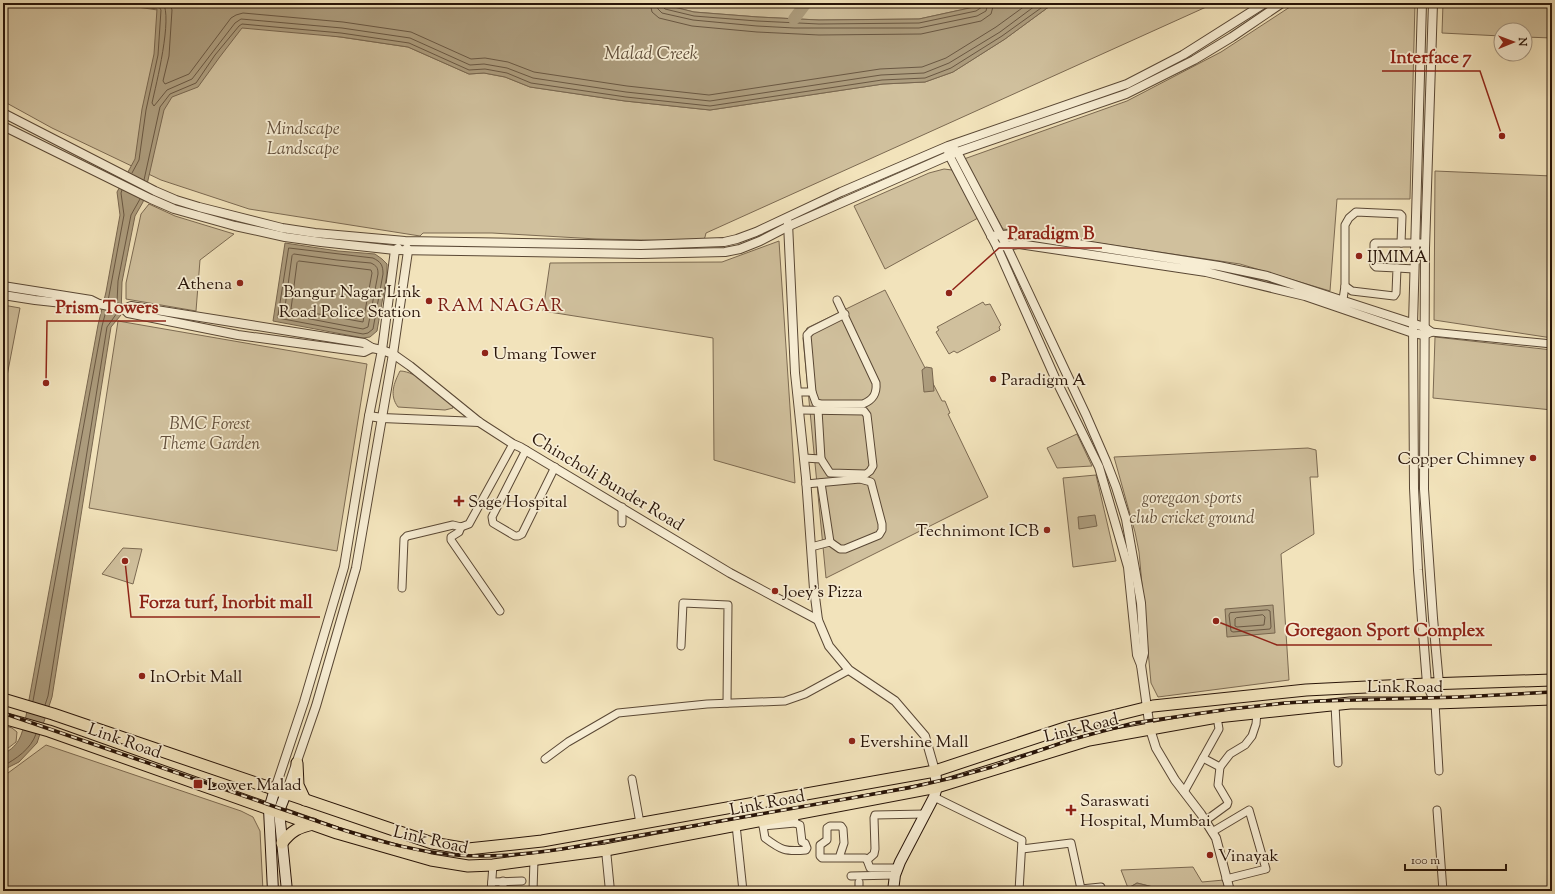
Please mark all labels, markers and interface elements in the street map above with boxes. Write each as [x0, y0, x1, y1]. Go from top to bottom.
north arrow [1493, 22, 1533, 62]
text: N [1514, 36, 1530, 47]
callout: Interface 7 [1382, 41, 1480, 71]
water label: Malad Creek [604, 42, 698, 68]
text: Interface 7 [1390, 46, 1473, 72]
park label: Mindscape Landscape [266, 118, 340, 162]
callout: Paradigm B [999, 218, 1102, 248]
text: Paradigm B [1008, 222, 1095, 248]
place label: IJMIMA [1367, 246, 1428, 270]
marker: IJMIMA [1354, 251, 1364, 261]
place label: Athena [177, 273, 232, 297]
marker: Athena [235, 278, 245, 288]
place label: Bangur Nagar Link Road Police Station [279, 281, 421, 325]
callout: Prism Towers [47, 291, 166, 321]
district label: RAM NAGAR [437, 294, 565, 320]
text: Prism Towers [55, 296, 159, 322]
marker: Bangur Nagar Link Road Police Station [424, 296, 434, 306]
place label: Umang Tower [493, 343, 597, 367]
marker: Umang Tower [480, 348, 490, 358]
place label: Paradigm A [1001, 369, 1086, 393]
marker: Paradigm A [988, 374, 998, 384]
park label: BMC Forest Theme Garden [160, 413, 260, 457]
street label: Chincholi Bunder Road [526, 428, 688, 538]
place label: Copper Chimney [1397, 448, 1526, 472]
marker: Copper Chimney [1528, 453, 1538, 463]
park label: goregaon sports club cricket ground [1129, 487, 1255, 531]
place label: Sage Hospital [468, 491, 568, 515]
marker: Sage Hospital [453, 495, 465, 507]
place label: Technimont ICB [916, 520, 1039, 544]
marker: Technimont ICB [1042, 525, 1052, 535]
place label: Joey's Pizza [782, 581, 863, 605]
marker: Joey's Pizza [770, 586, 780, 596]
callout: Forza turf, Inorbit mall [131, 587, 320, 617]
text: Forza turf, Inorbit mall [139, 591, 314, 617]
callout: Goregaon Sport Complex [1277, 615, 1492, 645]
text: Goregaon Sport Complex [1285, 619, 1485, 645]
place label: InOrbit Mall [150, 666, 243, 690]
marker: InOrbit Mall [137, 671, 147, 681]
street label: Link Road [1367, 676, 1444, 700]
street label: Link Road [1042, 708, 1122, 750]
street label: Link Road [84, 718, 165, 766]
place label: Evershine Mall [860, 731, 969, 755]
marker: Evershine Mall [847, 736, 857, 746]
place label: Lower Malad [207, 774, 302, 798]
marker: Lower Malad [192, 778, 204, 790]
street label: Link Road [728, 785, 807, 823]
place label: Saraswati Hospital, Mumbai [1080, 790, 1211, 834]
marker: Saraswati Hospital, Mumbai [1065, 804, 1077, 816]
street label: Link Road [391, 821, 471, 861]
place label: Vinayak [1218, 845, 1279, 869]
scale bar [1405, 846, 1506, 872]
marker: Vinayak [1205, 850, 1215, 860]
text: 100 m [1411, 852, 1440, 870]

